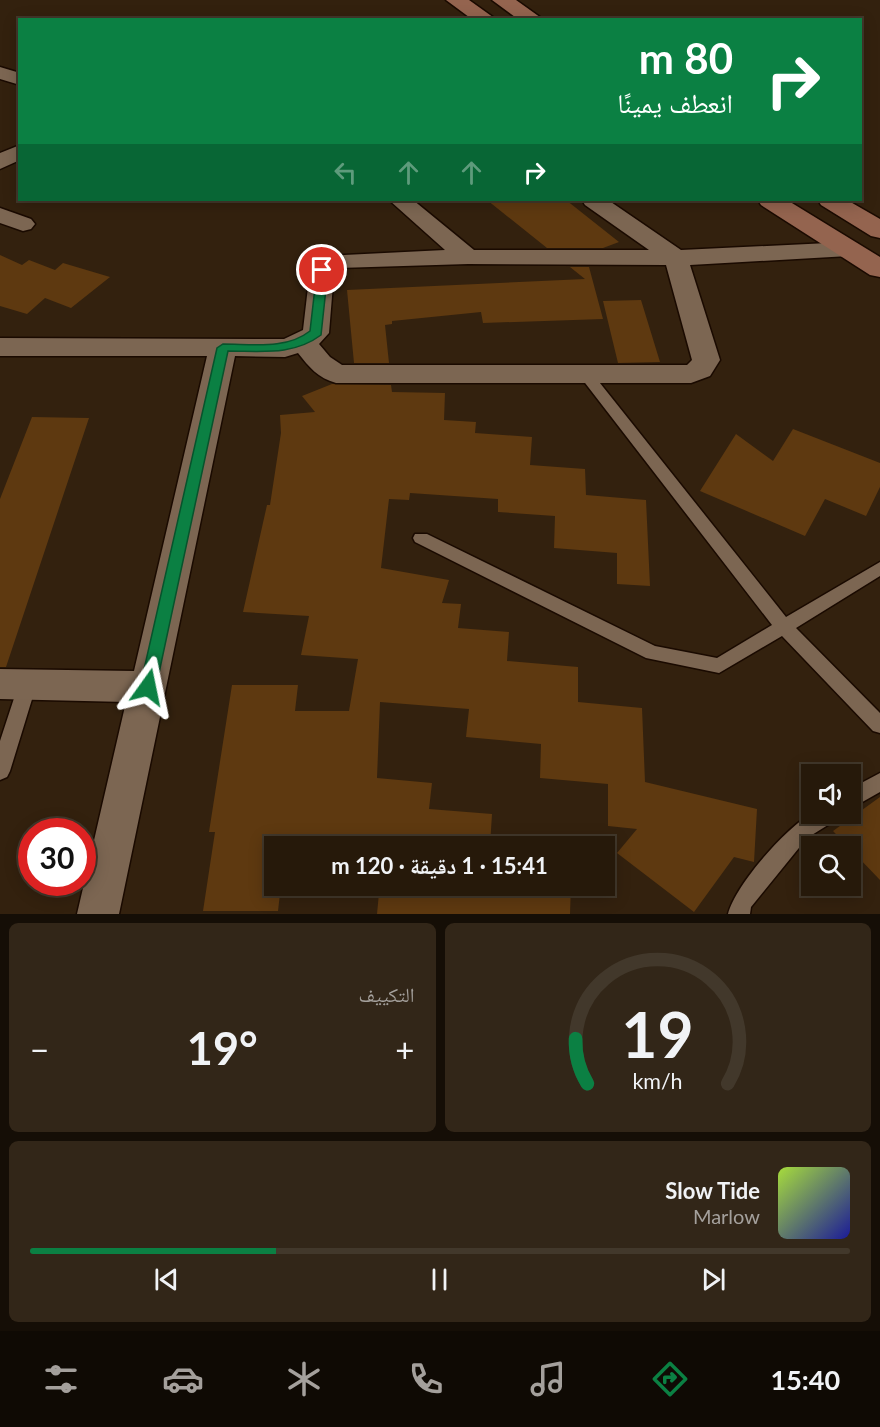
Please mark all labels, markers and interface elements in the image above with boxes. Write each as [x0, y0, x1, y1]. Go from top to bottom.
text: 80 m [639, 33, 733, 83]
icon: right [754, 42, 832, 120]
text: انعطف يمينًا [617, 86, 733, 119]
icon: left [329, 156, 362, 189]
icon: ahead [392, 156, 425, 189]
icon: ahead [455, 156, 488, 189]
icon: right [518, 156, 551, 189]
pin [296, 244, 347, 295]
icon: arrive [305, 253, 338, 286]
position arrow [116, 655, 180, 719]
map controls [801, 764, 861, 896]
button: sound [801, 764, 861, 824]
speed limit sign: 30 [18, 818, 96, 896]
button: search [801, 836, 861, 896]
text: 15:41 · 1 دقيقة · 120 m [331, 852, 548, 879]
text: التكييف [358, 982, 415, 1006]
text: 19 [622, 996, 694, 1071]
text: 19° [187, 1021, 258, 1075]
text: − [30, 1029, 49, 1069]
text: + [395, 1029, 415, 1069]
text: km/h [633, 1069, 683, 1095]
text: Slow Tide [665, 1177, 760, 1204]
text: Marlow [693, 1204, 760, 1228]
icon: previous [150, 1263, 183, 1296]
icon: pause [423, 1263, 456, 1296]
icon: next [697, 1263, 730, 1296]
icon: filters [40, 1358, 82, 1400]
icon: car [162, 1358, 204, 1400]
icon: climate [283, 1358, 325, 1400]
icon: phone [405, 1358, 447, 1400]
icon: music [527, 1358, 569, 1400]
icon: directions [649, 1358, 691, 1400]
text: 15:40 [771, 1363, 840, 1396]

